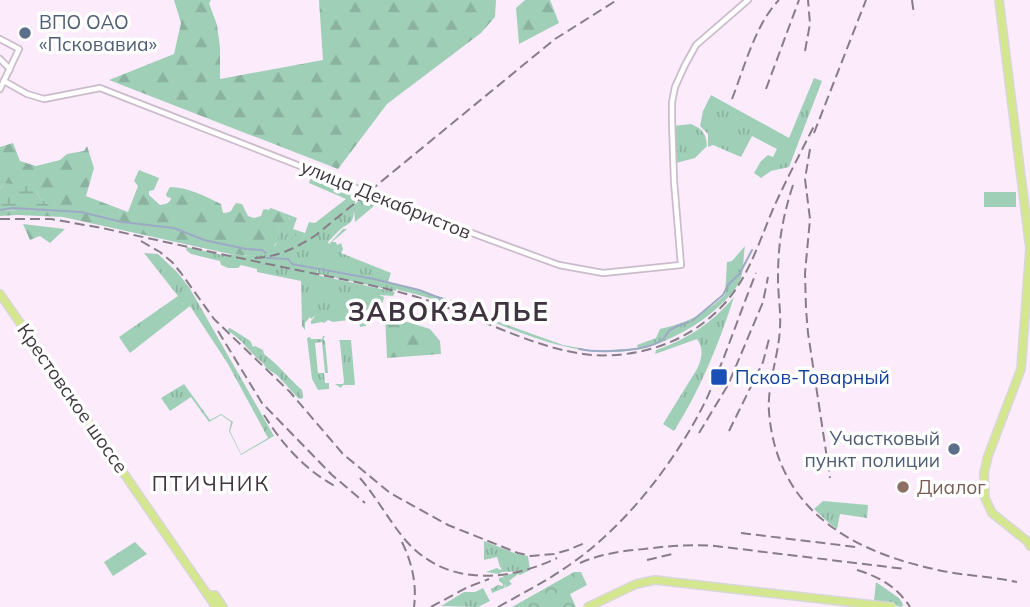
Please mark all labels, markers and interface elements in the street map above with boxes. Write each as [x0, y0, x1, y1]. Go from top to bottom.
place label: ВПО ОАО «Псковавиа» [39, 10, 157, 56]
marker: ВПО ОАО «Псковавиа» [17, 25, 33, 41]
street label: улица Декабристов [297, 154, 475, 244]
district label: ЗАВОКЗАЛЬЕ [348, 295, 550, 328]
street label: Крестовское шоссе [12, 319, 134, 477]
place label: Псков-Товарный [735, 365, 890, 389]
marker: Псков-Товарный [709, 367, 729, 387]
place label: Участковый пункт полиции [804, 426, 940, 472]
marker: Участковый пункт полиции [946, 441, 962, 457]
district label: ПТИЧНИК [152, 470, 270, 496]
place label: Диалог [917, 475, 986, 499]
marker: Диалог [895, 479, 911, 495]

